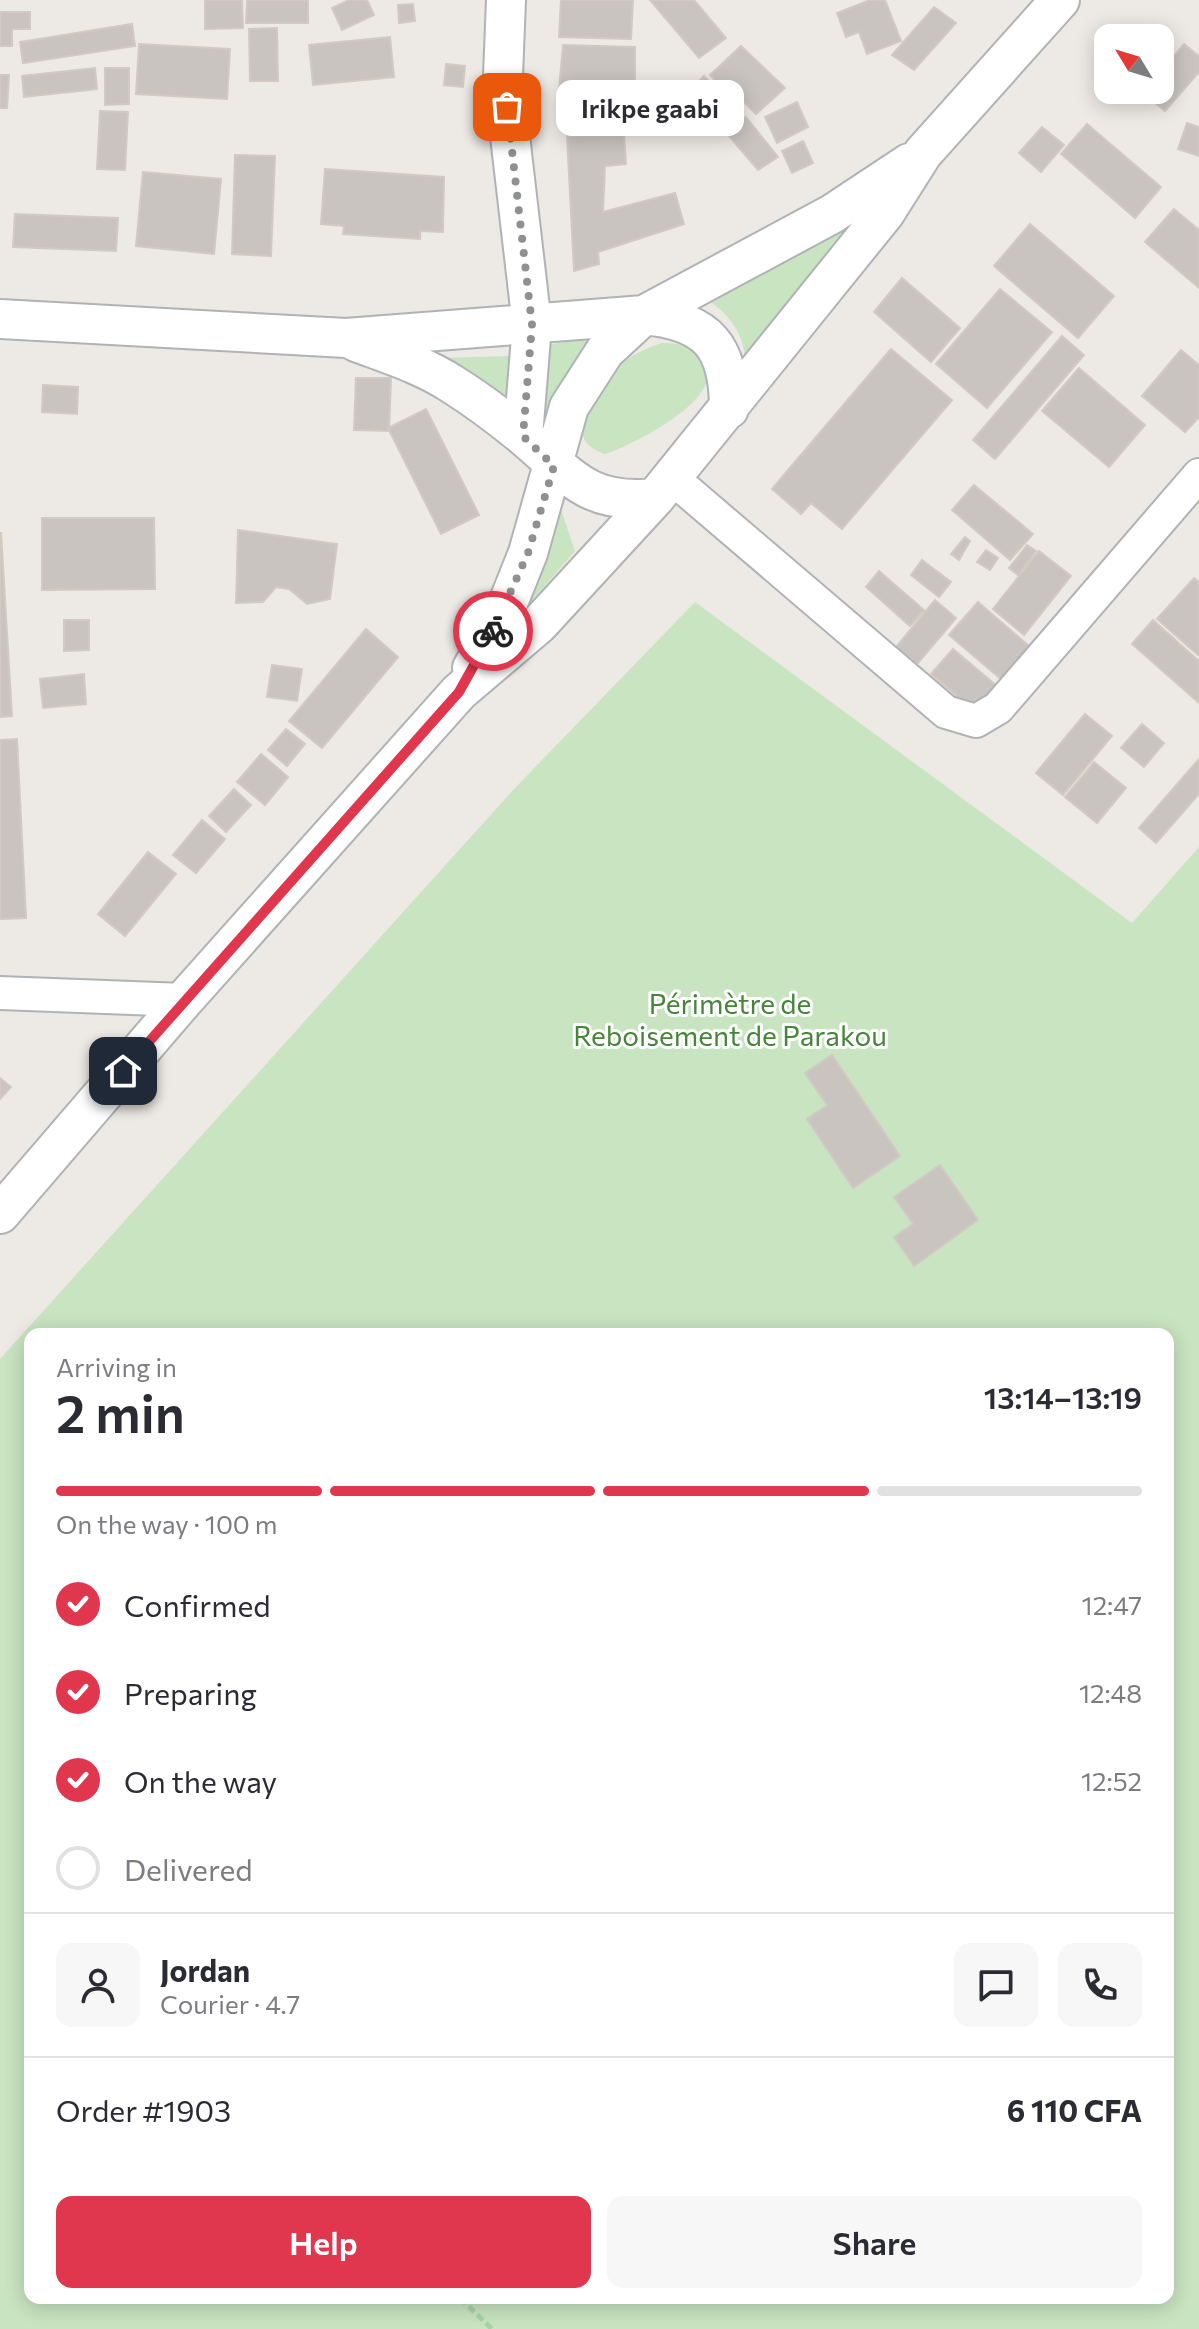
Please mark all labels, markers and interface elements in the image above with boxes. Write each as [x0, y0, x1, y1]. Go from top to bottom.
north arrow [1094, 24, 1174, 104]
map controls [1094, 24, 1174, 104]
pin [473, 73, 541, 141]
callout: Irikpe gaabi [555, 79, 743, 135]
icon: bag [485, 85, 529, 129]
text: Irikpe gaabi [581, 92, 719, 123]
courier [453, 591, 533, 671]
icon: bike [471, 609, 515, 653]
park label: Périmètre de Reboisement de Parakou [573, 986, 887, 1052]
pin [89, 1037, 157, 1105]
icon: home [101, 1049, 145, 1093]
text: Arriving in [56, 1351, 177, 1382]
text: 13:14–13:19 [984, 1378, 1142, 1415]
text: 2 min [56, 1380, 185, 1444]
text: On the way · 100 m [56, 1508, 278, 1539]
icon: check [56, 1582, 100, 1626]
text: Confirmed [124, 1586, 271, 1623]
text: 12:47 [1082, 1589, 1142, 1620]
icon: check [56, 1670, 100, 1714]
text: Preparing [124, 1674, 257, 1711]
text: 12:48 [1079, 1677, 1142, 1708]
icon: check [56, 1758, 100, 1802]
text: On the way [124, 1762, 277, 1799]
text: 12:52 [1081, 1765, 1142, 1796]
text: Delivered [124, 1850, 253, 1887]
button: person [56, 1943, 140, 2027]
button: chat [954, 1943, 1038, 2027]
button: phone [1058, 1943, 1142, 2027]
text: Jordan [160, 1951, 250, 1988]
text: Courier · 4.7 [160, 1988, 300, 2019]
text: Order #1903 [56, 2091, 231, 2128]
text: 6 110 CFA [1007, 2091, 1142, 2128]
button: Help [56, 2196, 591, 2288]
button: Share [607, 2196, 1142, 2288]

